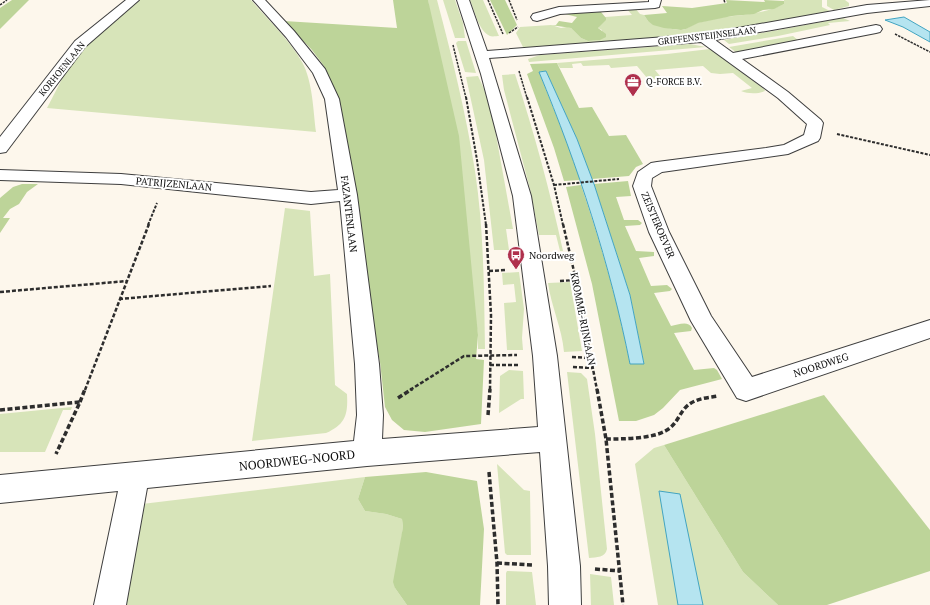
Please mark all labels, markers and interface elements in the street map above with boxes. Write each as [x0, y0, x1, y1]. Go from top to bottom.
street label: GRIFFENSTEIJNSELAAN [657, 24, 757, 48]
street label: KORHOENLAAN [36, 39, 88, 99]
office icon: Q-FORCE B.V. [623, 72, 643, 97]
place label: Q-FORCE B.V. [646, 76, 702, 88]
street label: PATRIJZENLAAN [135, 174, 213, 194]
street label: FAZANTENLAAN [338, 175, 360, 254]
street label: ZEISTEROEVER [638, 190, 678, 261]
bus stop icon: Noordweg [506, 245, 526, 270]
place label: Noordweg [529, 249, 575, 262]
street label: KROMME-RIJNLAAN [568, 271, 599, 367]
street label: NOORDWEG [792, 350, 850, 380]
street label: NOORDWEG-NOORD [238, 446, 356, 474]

